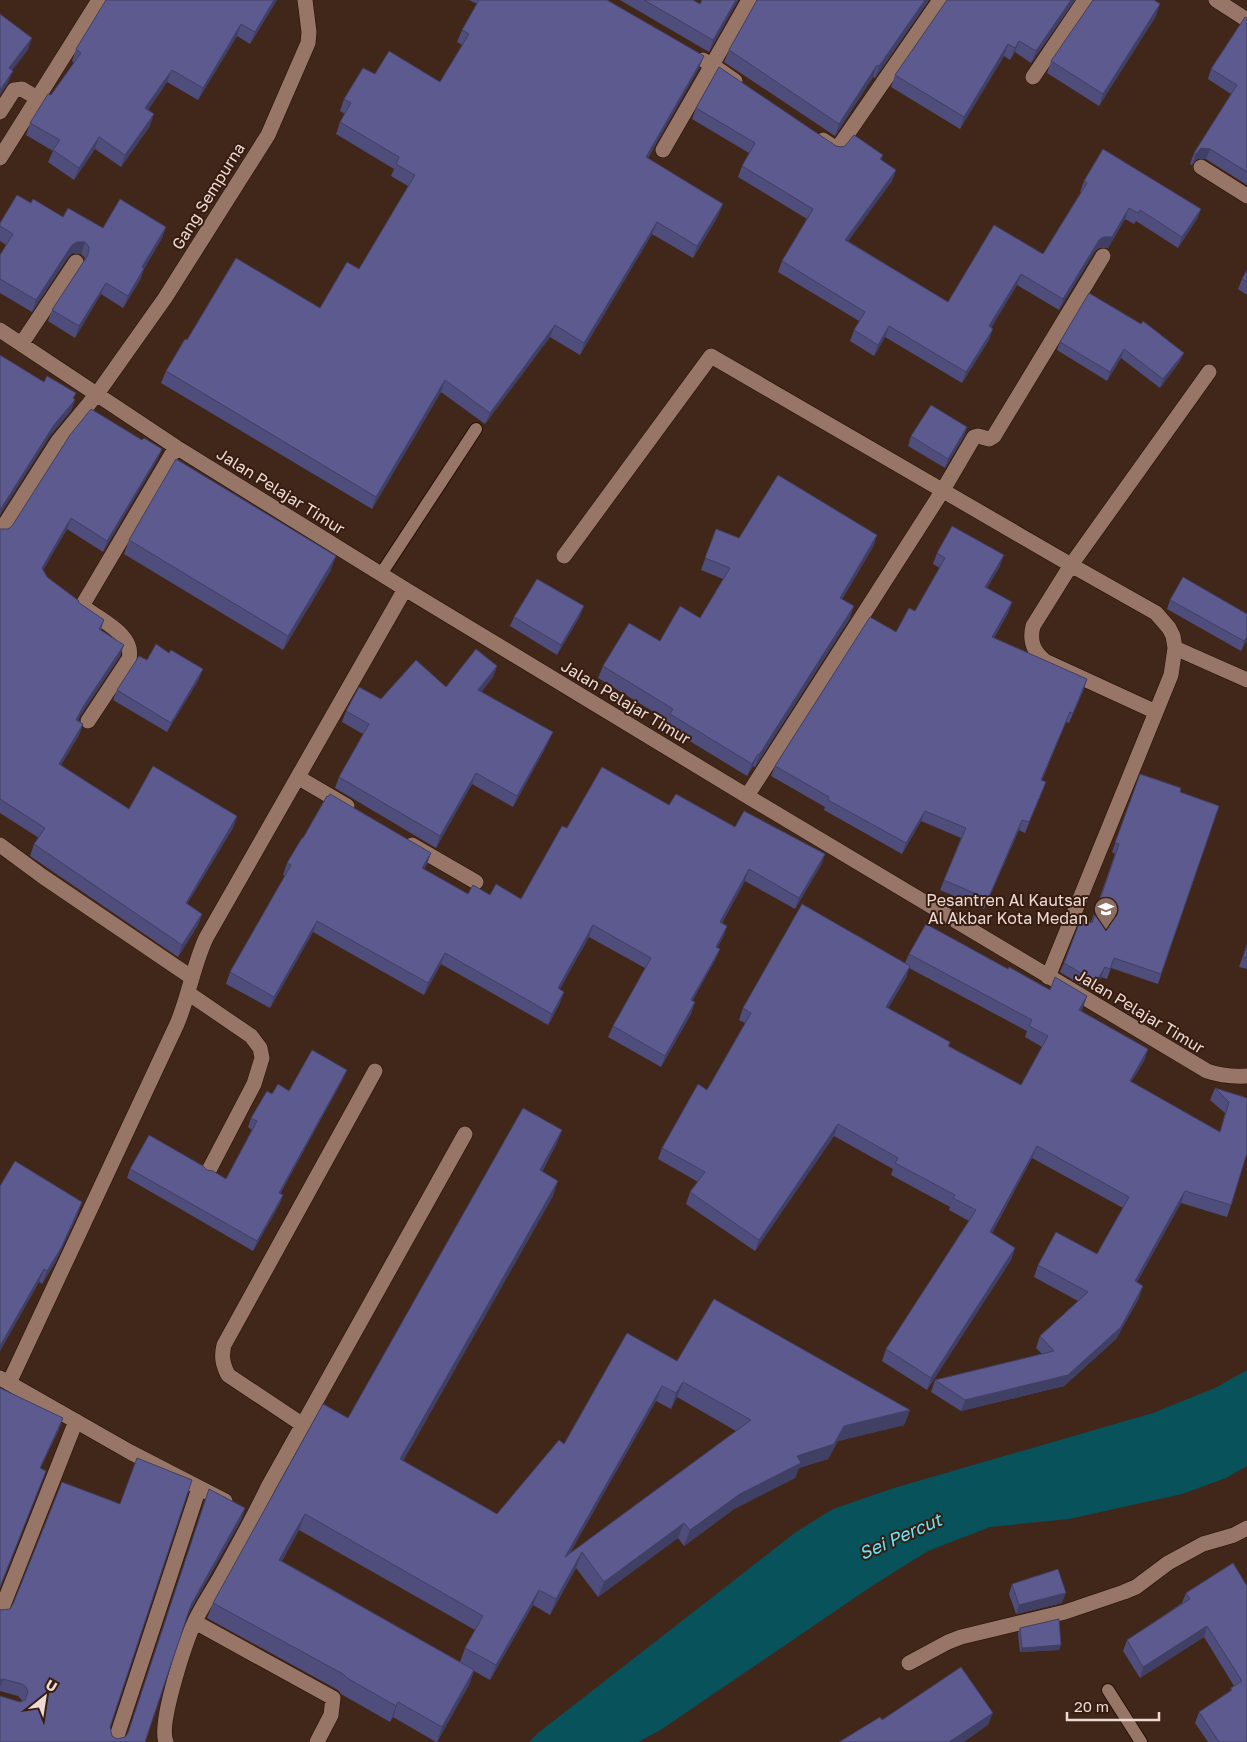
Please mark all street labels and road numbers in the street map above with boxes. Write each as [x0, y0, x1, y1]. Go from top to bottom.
street label: Gang Sempurna [167, 139, 249, 253]
street label: Jalan Pelajar Timur [213, 443, 349, 539]
street label: Jalan Pelajar Timur [558, 655, 694, 749]
street label: Jalan Pelajar Timur [1072, 964, 1208, 1058]

